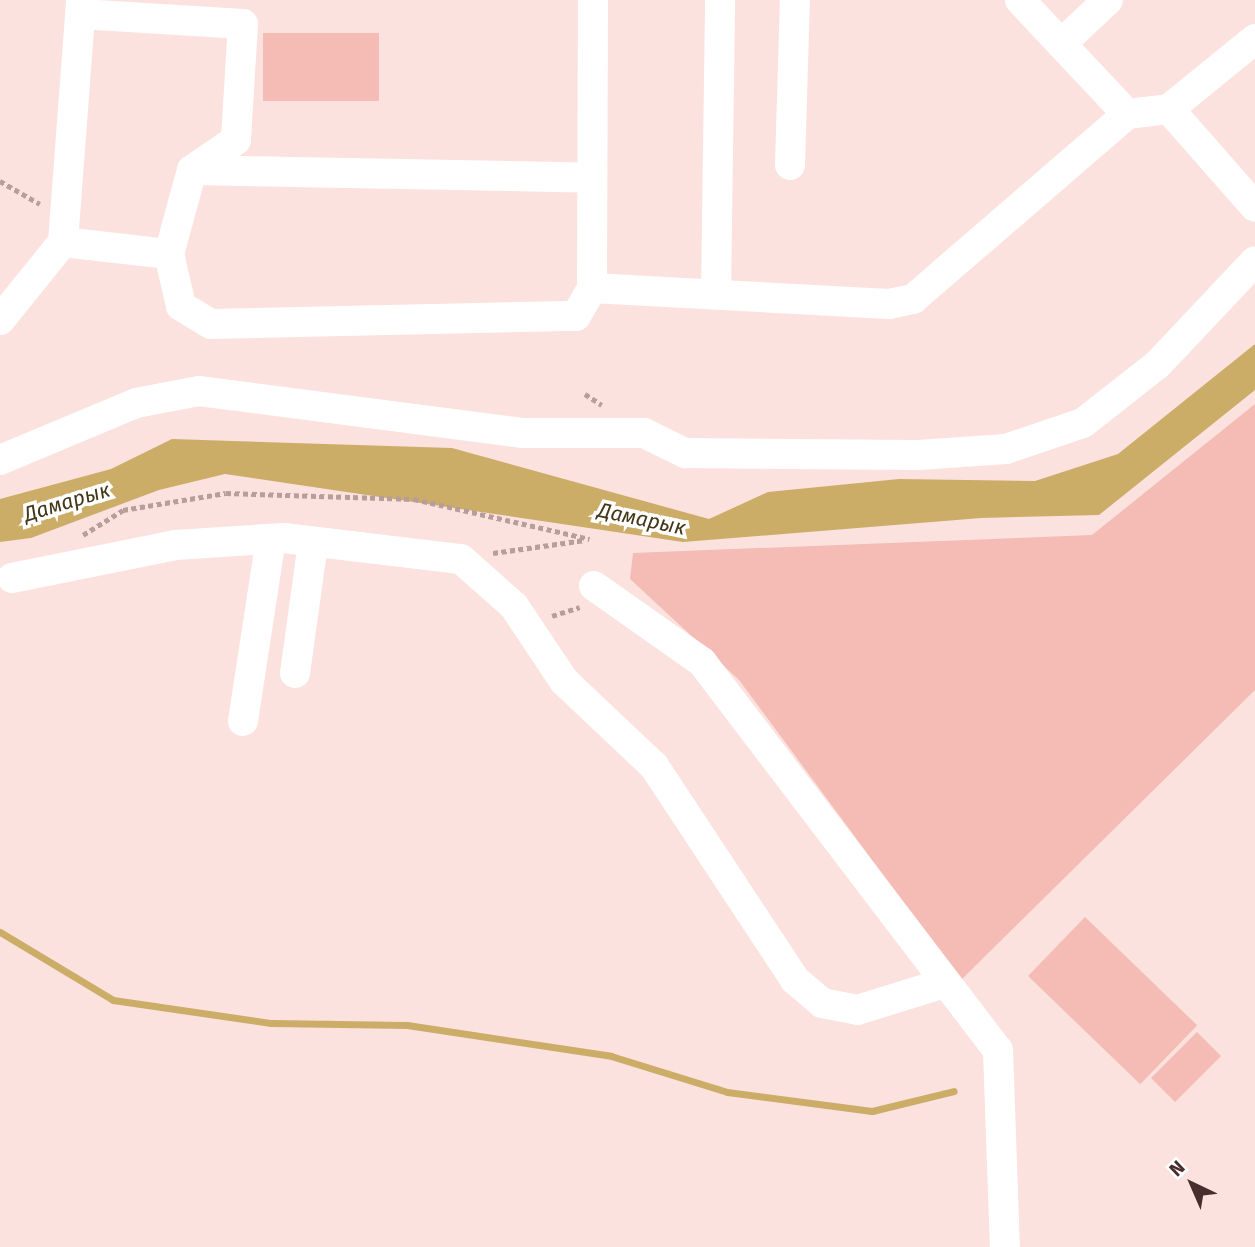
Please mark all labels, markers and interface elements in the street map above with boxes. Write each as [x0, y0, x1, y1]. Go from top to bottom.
water label: Дамарык [21, 477, 113, 527]
water label: Дамарык [596, 497, 688, 541]
north arrow [1157, 1149, 1227, 1219]
text: N [1165, 1156, 1190, 1181]

